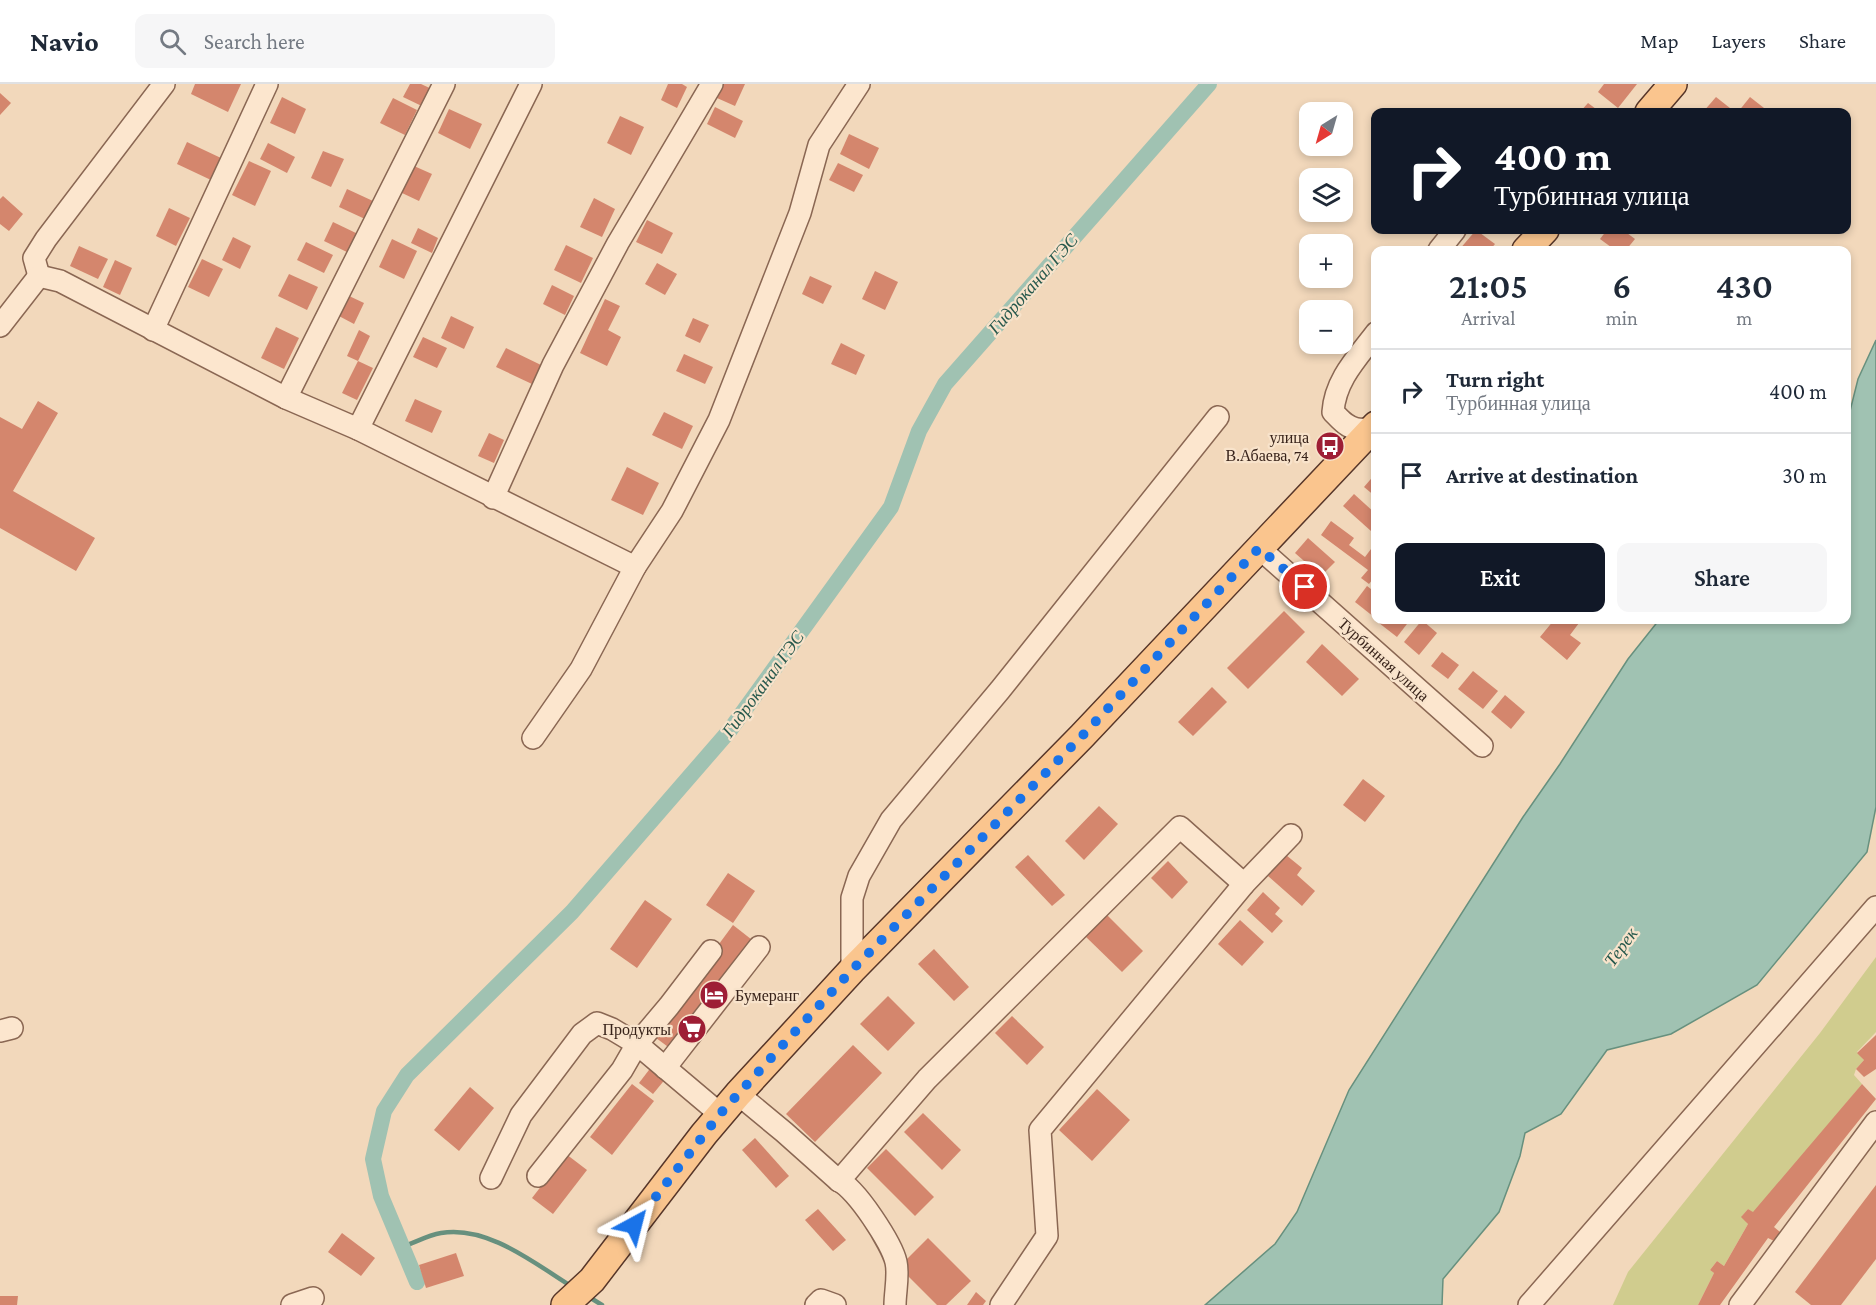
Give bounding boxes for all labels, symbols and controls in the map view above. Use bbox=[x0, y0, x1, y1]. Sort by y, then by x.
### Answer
search box bbox=[135, 14, 555, 68]
icon: search bbox=[156, 25, 189, 58]
text: Navio bbox=[30, 26, 99, 57]
text: Search here bbox=[204, 29, 305, 54]
text: Map bbox=[1640, 29, 1679, 53]
text: Layers bbox=[1712, 29, 1766, 53]
text: Share bbox=[1799, 29, 1846, 53]
north arrow bbox=[1299, 102, 1353, 156]
map controls bbox=[1299, 102, 1353, 354]
icon: right bbox=[1395, 132, 1473, 210]
text: 400 m bbox=[1494, 132, 1611, 179]
button: layers bbox=[1299, 168, 1353, 222]
text: Турбинная улица bbox=[1494, 181, 1689, 211]
water label: Гидроканал ГЭС bbox=[983, 229, 1083, 339]
button: + bbox=[1299, 234, 1353, 288]
text: 21:05 bbox=[1449, 266, 1528, 306]
text: 6 bbox=[1612, 266, 1631, 306]
text: 430 bbox=[1716, 266, 1773, 306]
button: − bbox=[1299, 300, 1353, 354]
text: Arrival bbox=[1461, 307, 1516, 329]
text: min bbox=[1606, 307, 1638, 329]
text: m bbox=[1736, 307, 1752, 329]
text: Turn right bbox=[1446, 367, 1544, 392]
icon: right bbox=[1395, 375, 1428, 408]
text: 400 m bbox=[1769, 379, 1827, 404]
text: Турбинная улица bbox=[1446, 392, 1591, 414]
place label: улица В.Абаева, 74 bbox=[1225, 429, 1309, 464]
bus stop icon: улица В.Абаева, 74 bbox=[1314, 430, 1346, 462]
icon: arrive bbox=[1395, 459, 1428, 492]
text: Arrive at destination bbox=[1446, 463, 1638, 488]
text: 30 m bbox=[1782, 463, 1827, 488]
button: Exit bbox=[1395, 543, 1605, 612]
button: Share bbox=[1617, 543, 1827, 612]
pin bbox=[1279, 561, 1330, 612]
icon: arrive bbox=[1288, 570, 1321, 603]
street label: Турбинная улица bbox=[1334, 614, 1432, 705]
water label: Гидроканал ГЭС bbox=[717, 626, 809, 742]
water label: Терек bbox=[1600, 923, 1642, 970]
hotel icon: Бумеранг bbox=[698, 979, 730, 1011]
place label: Бумеранг bbox=[735, 987, 799, 1005]
supermarket icon: Продукты bbox=[676, 1013, 708, 1045]
place label: Продукты bbox=[602, 1021, 671, 1039]
position arrow bbox=[602, 1193, 666, 1257]

